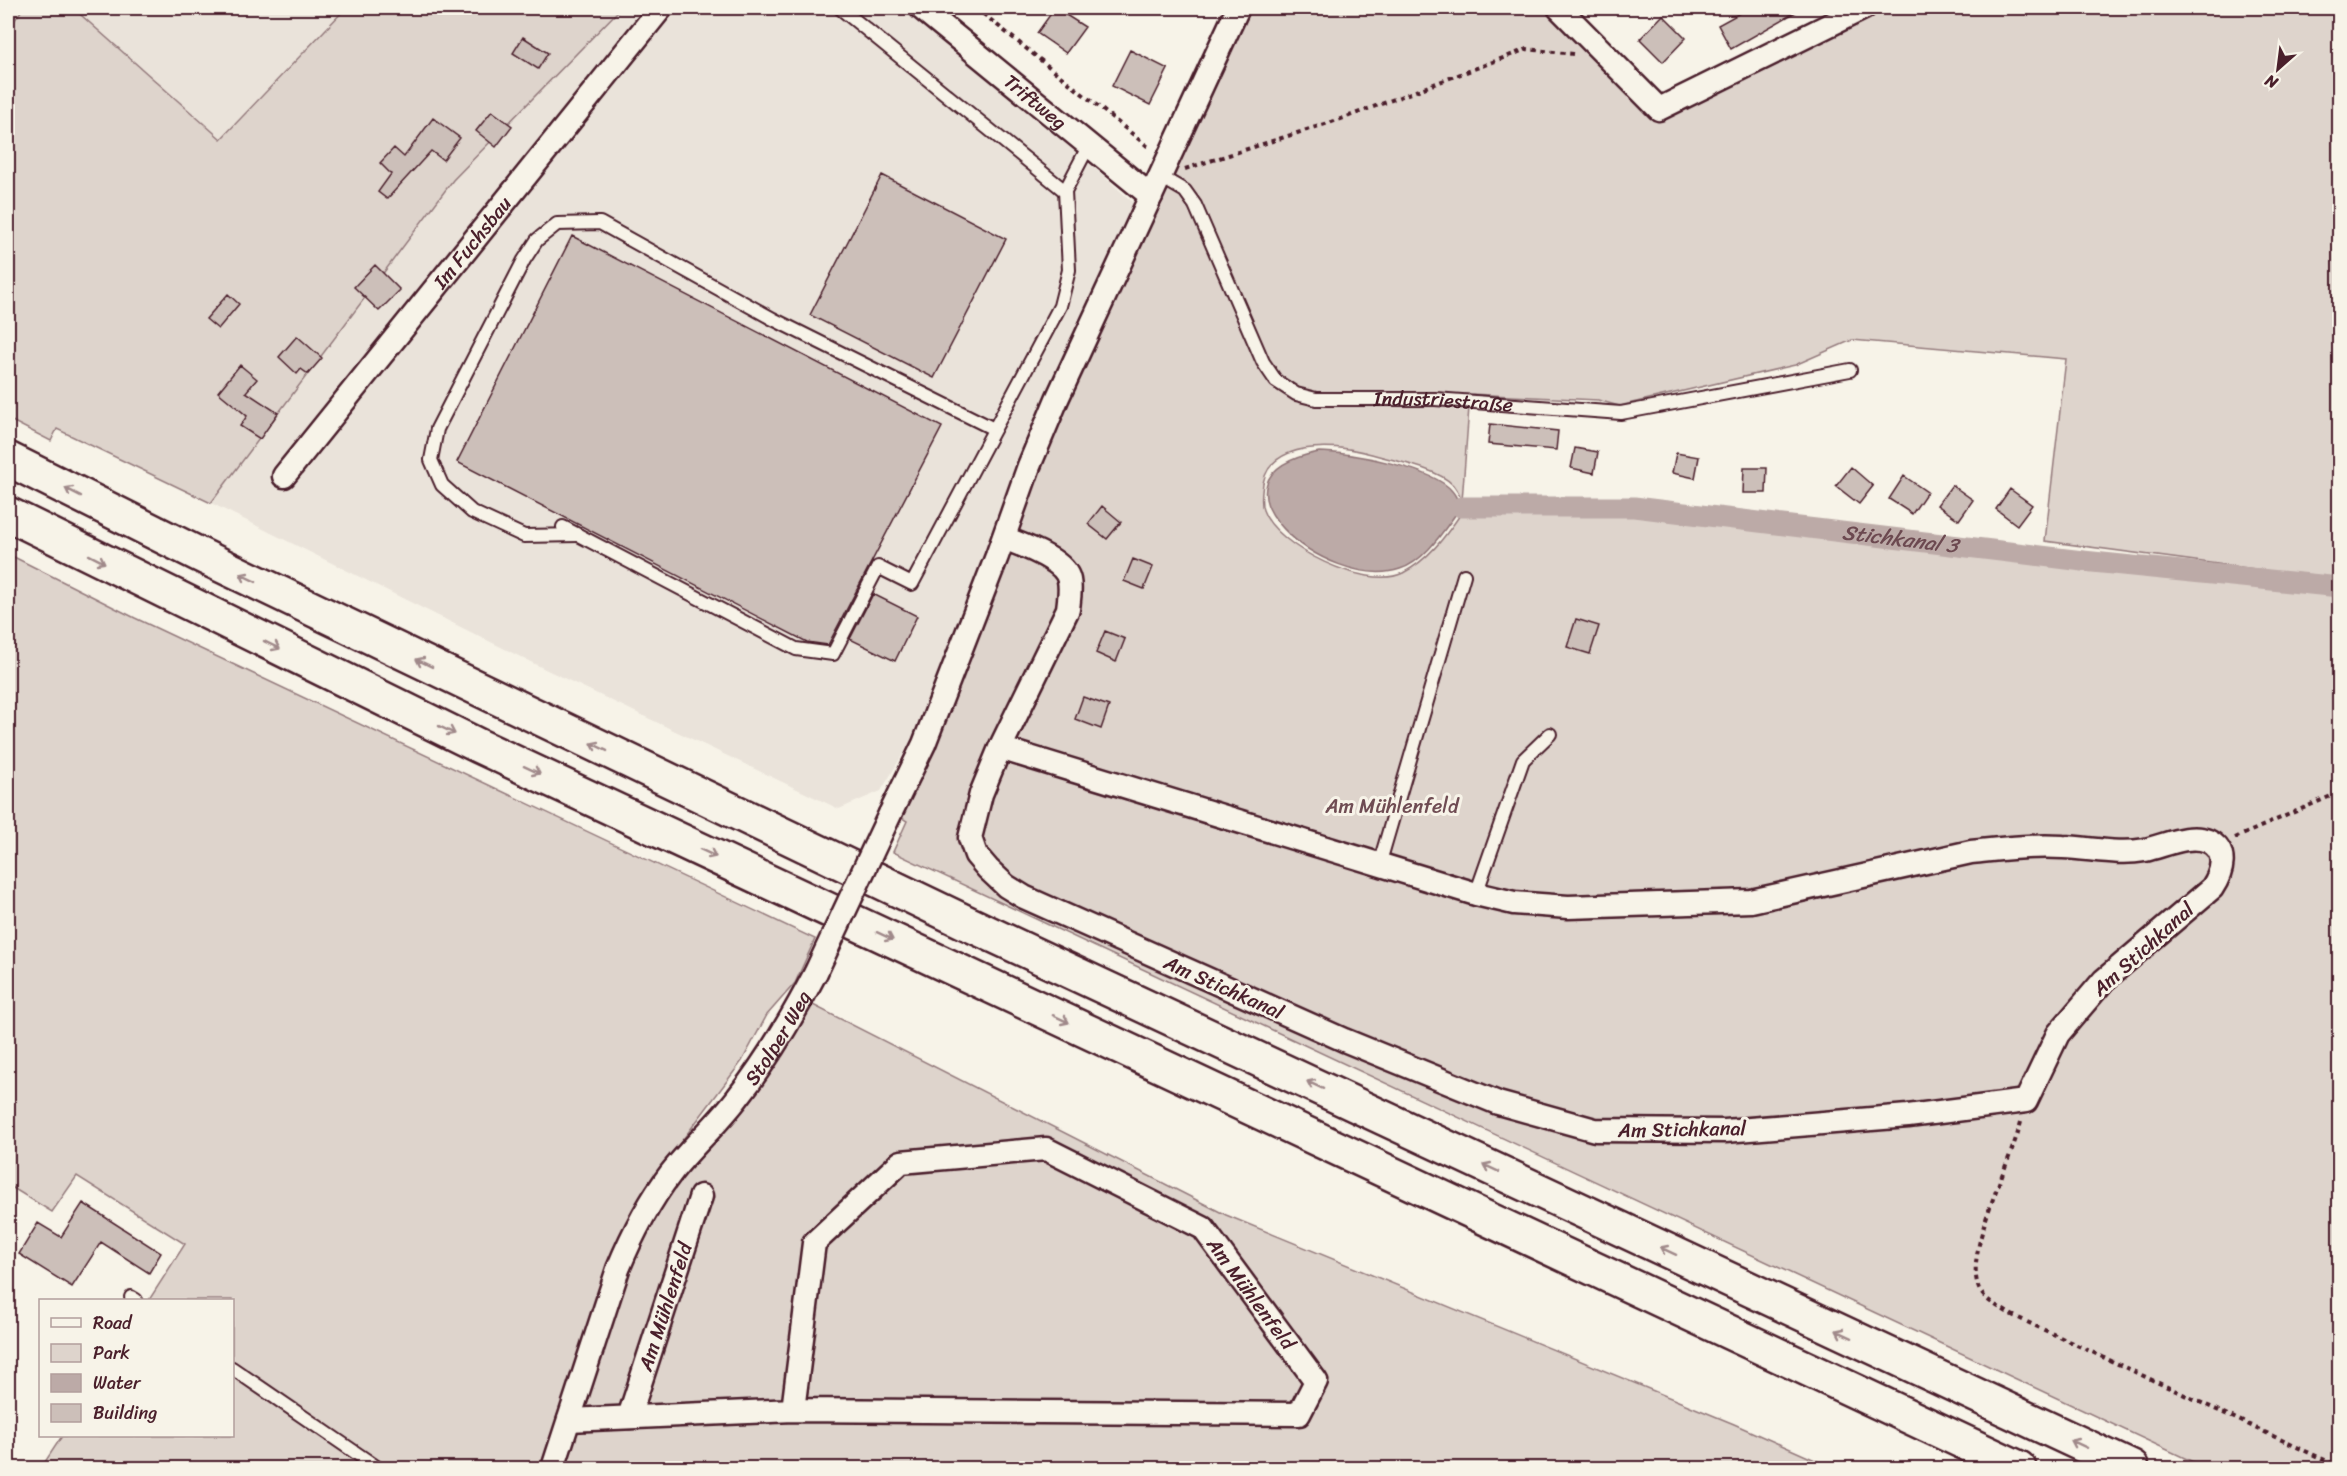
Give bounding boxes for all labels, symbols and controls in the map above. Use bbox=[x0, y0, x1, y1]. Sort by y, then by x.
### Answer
north arrow bbox=[2248, 39, 2308, 99]
street label: Triftweg bbox=[995, 65, 1075, 139]
text: N bbox=[2259, 66, 2284, 98]
street label: Im Fuchsbau bbox=[423, 188, 521, 298]
street label: Industriestraße bbox=[1373, 382, 1514, 423]
one-way arrow bbox=[65, 486, 82, 498]
water label: Stichkanal 3 bbox=[1840, 513, 1964, 565]
one-way arrow bbox=[88, 554, 106, 565]
one-way arrow bbox=[239, 572, 257, 584]
one-way arrow bbox=[263, 640, 281, 651]
one-way arrow bbox=[415, 656, 433, 668]
one-way arrow bbox=[438, 725, 456, 737]
one-way arrow bbox=[591, 741, 609, 753]
one-way arrow bbox=[522, 765, 540, 777]
park label: Am Mühlenfeld bbox=[1324, 789, 1460, 824]
one-way arrow bbox=[699, 848, 717, 860]
street label: Am Stichkanal bbox=[2083, 893, 2204, 1006]
one-way arrow bbox=[875, 931, 893, 943]
street label: Am Stichkanal bbox=[1157, 945, 1291, 1030]
street label: Stolper Weg bbox=[735, 984, 821, 1093]
one-way arrow bbox=[1052, 1014, 1070, 1026]
one-way arrow bbox=[1306, 1079, 1324, 1091]
street label: Am Stichkanal bbox=[1617, 1111, 1748, 1148]
one-way arrow bbox=[1483, 1162, 1501, 1174]
street label: Am Mühlenfeld bbox=[1197, 1229, 1305, 1359]
street label: Am Mühlenfeld bbox=[628, 1237, 703, 1377]
one-way arrow bbox=[1659, 1245, 1677, 1257]
legend bbox=[39, 1299, 234, 1437]
text: Road bbox=[93, 1307, 133, 1339]
one-way arrow bbox=[1836, 1327, 1854, 1339]
text: Park bbox=[93, 1337, 130, 1369]
text: Water bbox=[93, 1367, 142, 1399]
text: Building bbox=[93, 1397, 157, 1429]
one-way arrow bbox=[2070, 1437, 2088, 1449]

